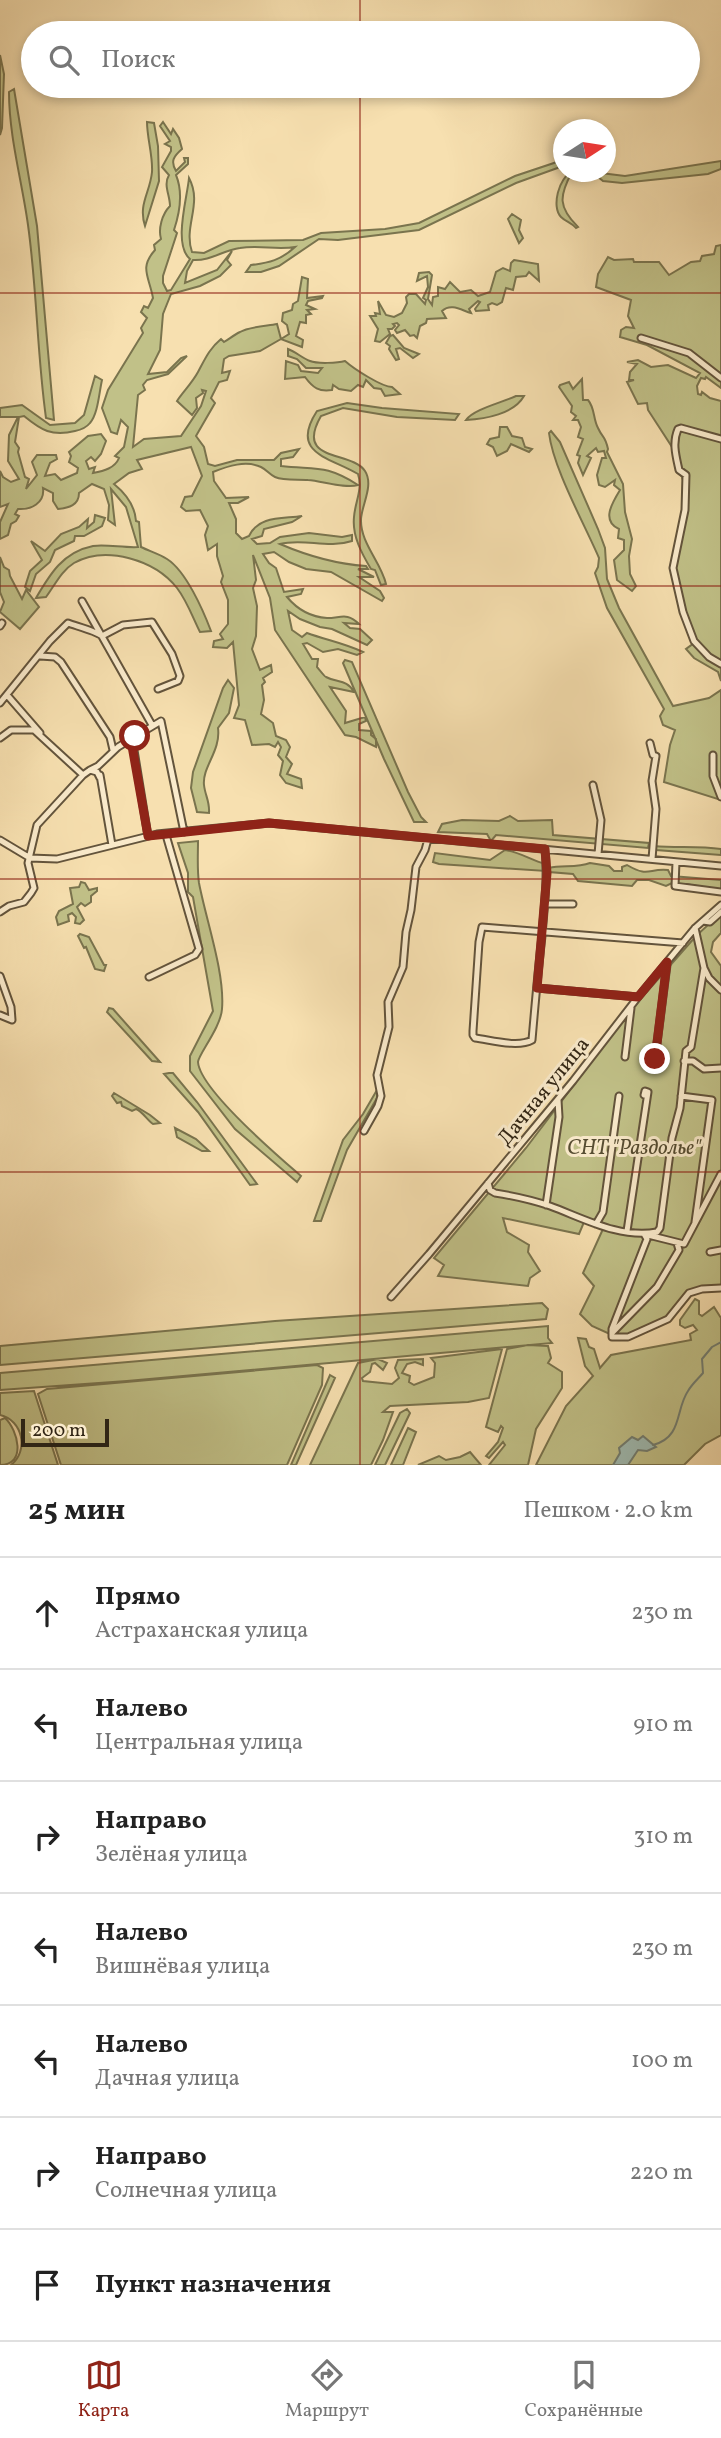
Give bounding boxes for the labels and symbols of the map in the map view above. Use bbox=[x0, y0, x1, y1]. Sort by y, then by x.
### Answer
north arrow bbox=[553, 119, 616, 182]
route start bbox=[119, 720, 150, 751]
street label: Дачная улица bbox=[491, 1031, 597, 1152]
route end bbox=[639, 1043, 670, 1074]
park label: СНТ "Раздолье" bbox=[567, 1134, 702, 1163]
scale bar bbox=[21, 1416, 108, 1448]

